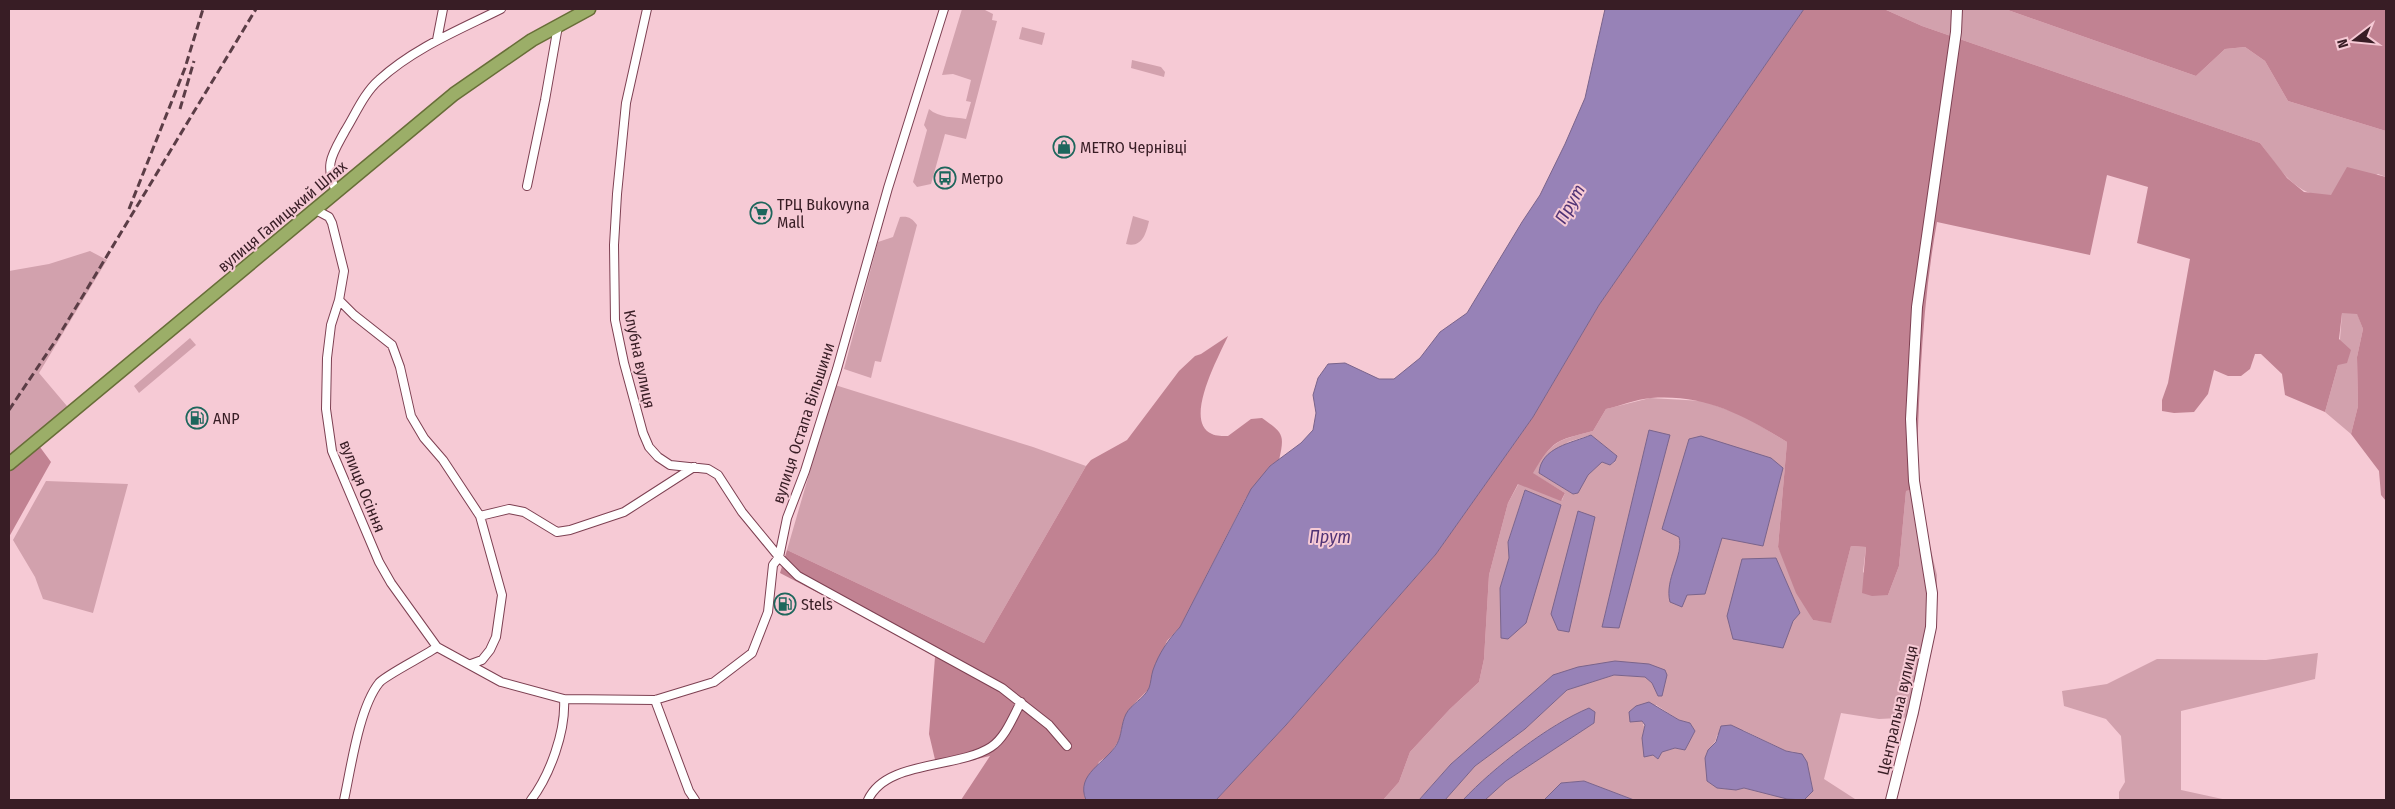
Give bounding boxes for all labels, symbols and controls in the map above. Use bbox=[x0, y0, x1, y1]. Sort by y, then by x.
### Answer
north arrow bbox=[2330, 15, 2380, 65]
text: N bbox=[2334, 37, 2352, 50]
shop icon: METRO Чернівці bbox=[1052, 135, 1076, 159]
place label: METRO Чернівці bbox=[1080, 138, 1187, 157]
street label: вулиця Галицький Шлях bbox=[214, 157, 351, 276]
bus stop icon: Метро bbox=[933, 166, 957, 190]
place label: Метро bbox=[961, 169, 1003, 188]
water label: Прут bbox=[1550, 180, 1590, 228]
place label: ТРЦ Bukovyna Mall bbox=[777, 195, 870, 232]
supermarket icon: ТРЦ Bukovyna Mall bbox=[749, 201, 773, 225]
street label: Клубна вулиця bbox=[620, 308, 659, 410]
street label: вулиця Остапа Вільшини bbox=[768, 340, 838, 506]
fuel station icon: ANP bbox=[185, 406, 209, 430]
place label: ANP bbox=[213, 409, 240, 428]
street label: вулиця Осіння bbox=[335, 437, 390, 535]
water label: Прут bbox=[1309, 526, 1351, 548]
fuel station icon: Stels bbox=[773, 592, 797, 616]
place label: Stels bbox=[801, 595, 833, 614]
street label: Центральна вулиця bbox=[1873, 643, 1922, 777]

